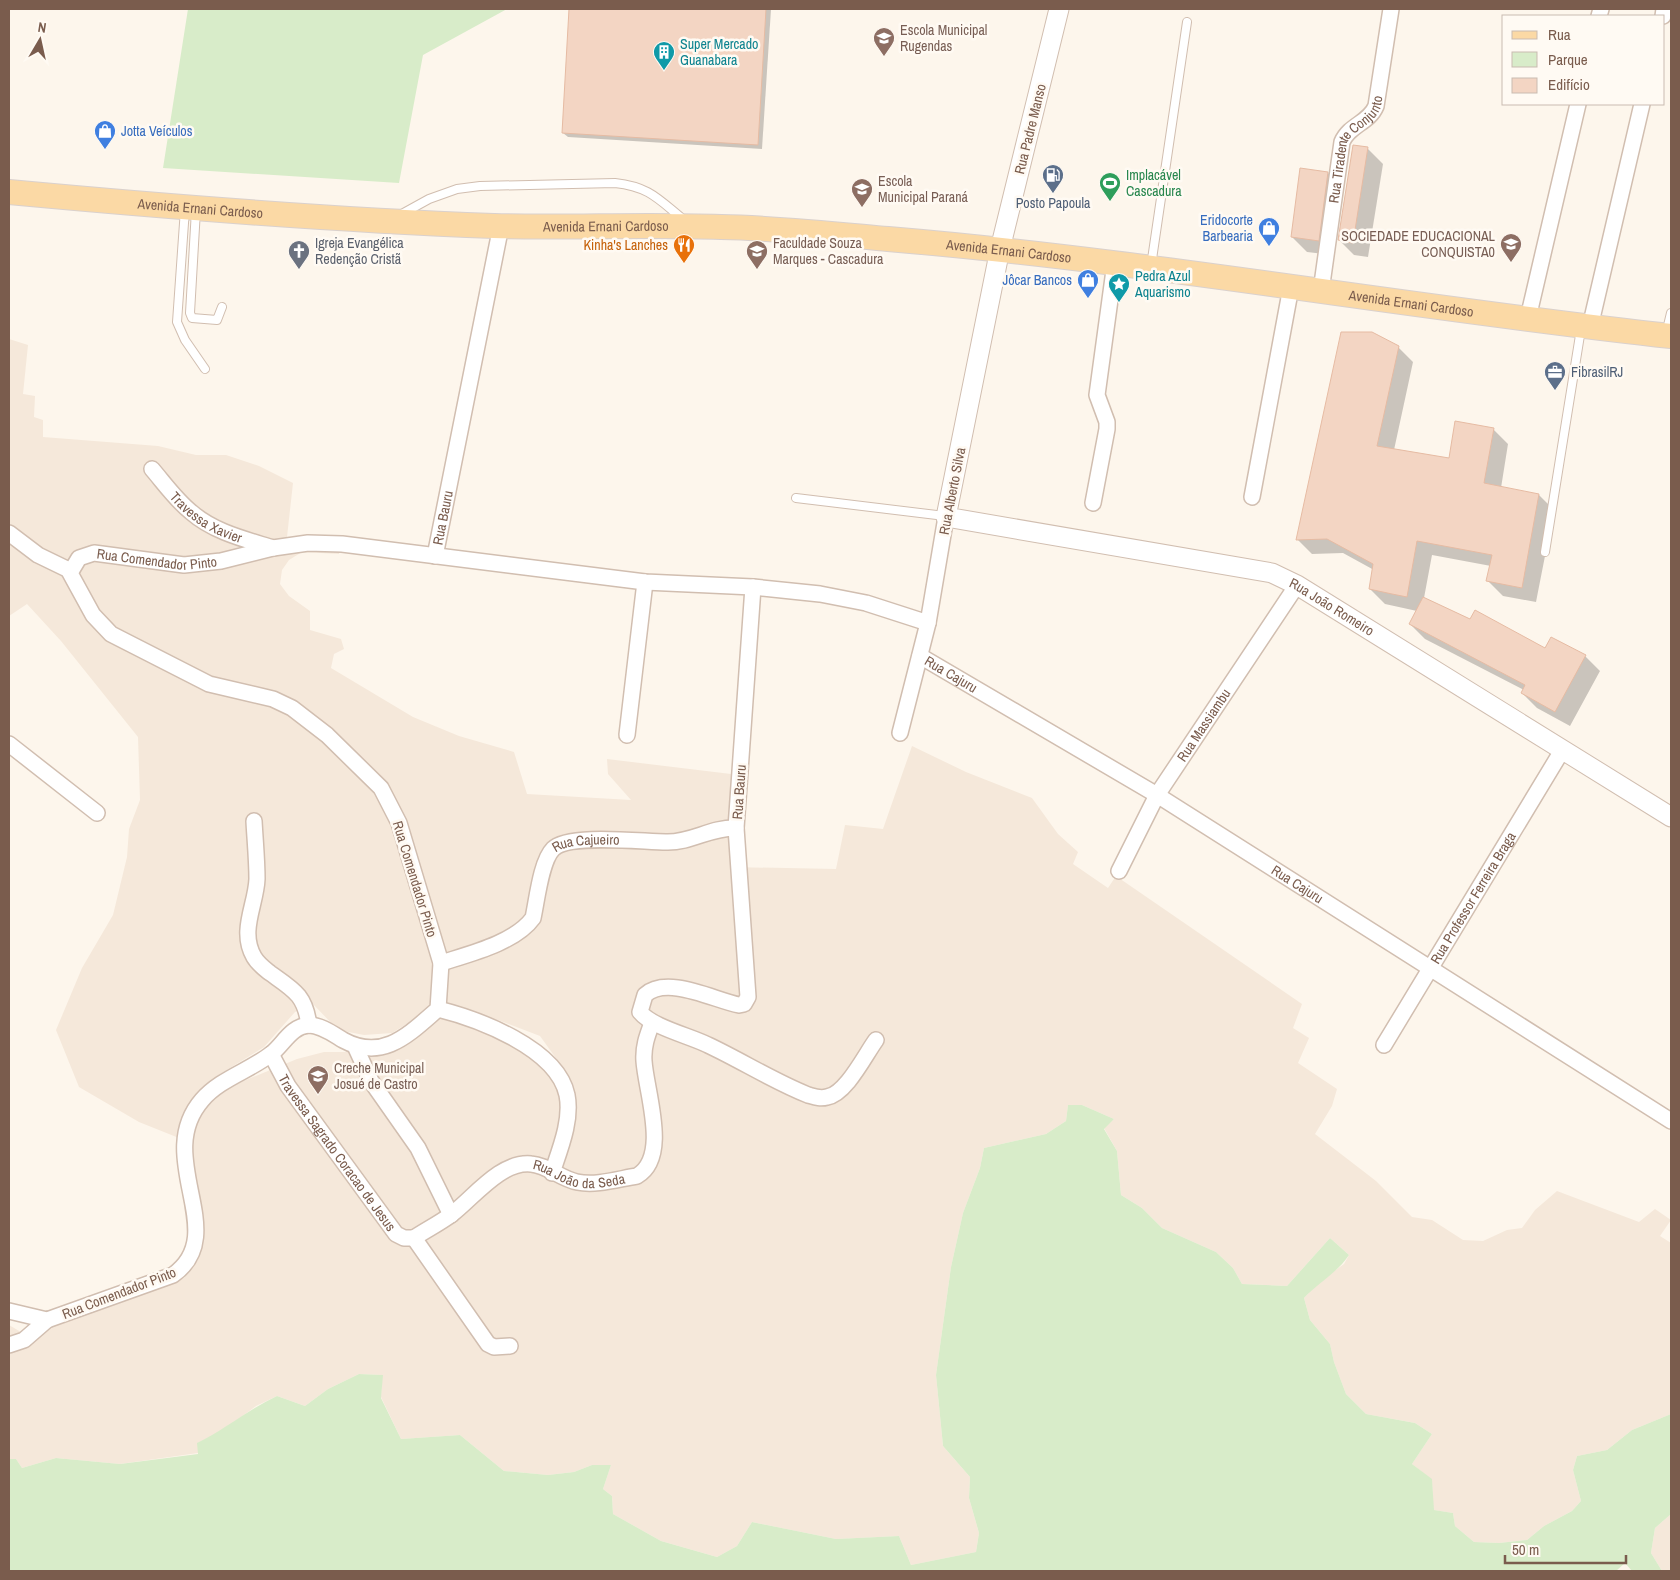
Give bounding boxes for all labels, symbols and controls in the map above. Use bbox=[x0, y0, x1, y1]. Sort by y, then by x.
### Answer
north arrow bbox=[15, 15, 65, 65]
legend bbox=[1502, 15, 1665, 105]
text: N bbox=[37, 18, 48, 37]
place label: Escola Municipal Rugendas bbox=[900, 21, 987, 55]
text: Rua bbox=[1548, 24, 1571, 45]
school or university icon: Escola Municipal Rugendas bbox=[872, 26, 896, 57]
place label: Super Mercado Guanabara bbox=[680, 35, 758, 69]
building icon: Super Mercado Guanabara bbox=[652, 40, 676, 71]
text: Parque bbox=[1548, 49, 1588, 70]
text: Edifício bbox=[1548, 74, 1590, 95]
street label: Rua Padre Manso bbox=[1010, 82, 1050, 176]
street label: Rua Tiradente Conjunto bbox=[1324, 94, 1386, 204]
shop icon: Jotta Veículos bbox=[93, 119, 117, 150]
place label: Jotta Veículos bbox=[121, 122, 193, 140]
fuel station icon: Posto Papoula bbox=[1041, 163, 1065, 194]
place label: Implacável Cascadura bbox=[1126, 166, 1182, 200]
sports icon: Implacável Cascadura bbox=[1098, 171, 1122, 202]
place label: Escola Municipal Paraná bbox=[878, 172, 969, 206]
school or university icon: Escola Municipal Paraná bbox=[850, 177, 874, 208]
street label: Avenida Ernani Cardoso bbox=[136, 194, 264, 222]
place label: Posto Papoula bbox=[1016, 194, 1091, 212]
place label: Eridocorte Barbearia bbox=[1200, 211, 1254, 245]
shop icon: Eridocorte Barbearia bbox=[1257, 216, 1281, 247]
street label: Avenida Ernani Cardoso bbox=[542, 217, 669, 236]
place label: SOCIEDADE EDUCACIONAL CONQUISTA0 bbox=[1341, 227, 1496, 261]
school or university icon: SOCIEDADE EDUCACIONAL CONQUISTA0 bbox=[1499, 232, 1523, 263]
restaurant icon: Kinha's Lanches bbox=[672, 233, 696, 264]
place label: Igreja Evangélica Redenção Cristã bbox=[315, 234, 404, 268]
place label: Faculdade Souza Marques - Cascadura bbox=[773, 234, 884, 268]
street label: Avenida Ernani Cardoso bbox=[944, 235, 1072, 267]
place label: Kinha's Lanches bbox=[583, 236, 668, 254]
church icon: Igreja Evangélica Redenção Cristã bbox=[287, 239, 311, 270]
school or university icon: Faculdade Souza Marques - Cascadura bbox=[745, 239, 769, 270]
place label: Pedra Azul Aquarismo bbox=[1134, 267, 1191, 301]
shop icon: Jôcar Bancos bbox=[1076, 268, 1100, 299]
place label: Jôcar Bancos bbox=[1002, 271, 1072, 289]
place icon: Pedra Azul Aquarismo bbox=[1107, 272, 1131, 303]
street label: Avenida Ernani Cardoso bbox=[1347, 286, 1475, 321]
office icon: FibrasilRJ bbox=[1543, 360, 1567, 391]
place label: FibrasilRJ bbox=[1571, 363, 1623, 381]
street label: Rua Alberto Silva bbox=[935, 445, 969, 536]
street label: Travessa Xavier bbox=[166, 488, 245, 547]
street label: Rua Bauru bbox=[428, 489, 457, 546]
street label: Rua Comendador Pinto bbox=[96, 544, 218, 574]
street label: Rua João Romeiro bbox=[1287, 574, 1378, 640]
street label: Rua Cajuru bbox=[921, 652, 981, 697]
street label: Rua Massiambu bbox=[1173, 685, 1234, 765]
street label: Rua Bauru bbox=[728, 764, 750, 820]
street label: Rua Comendador Pinto bbox=[389, 819, 441, 939]
street label: Rua Professor Ferreira Braga bbox=[1426, 828, 1520, 967]
street label: Rua Cajueiro bbox=[549, 830, 620, 856]
street label: Rua Cajuru bbox=[1268, 861, 1327, 907]
place label: Creche Municipal Josué de Castro bbox=[334, 1059, 424, 1093]
school or university icon: Creche Municipal Josué de Castro bbox=[306, 1064, 330, 1095]
street label: Travessa Sagrado Coracao de Jesus bbox=[274, 1071, 400, 1235]
street label: Rua Joāo da Seda bbox=[531, 1155, 627, 1192]
street label: Rua Comendador Pinto bbox=[59, 1263, 179, 1323]
scale bar bbox=[1505, 1532, 1626, 1564]
text: 50 m bbox=[1512, 1539, 1539, 1560]

